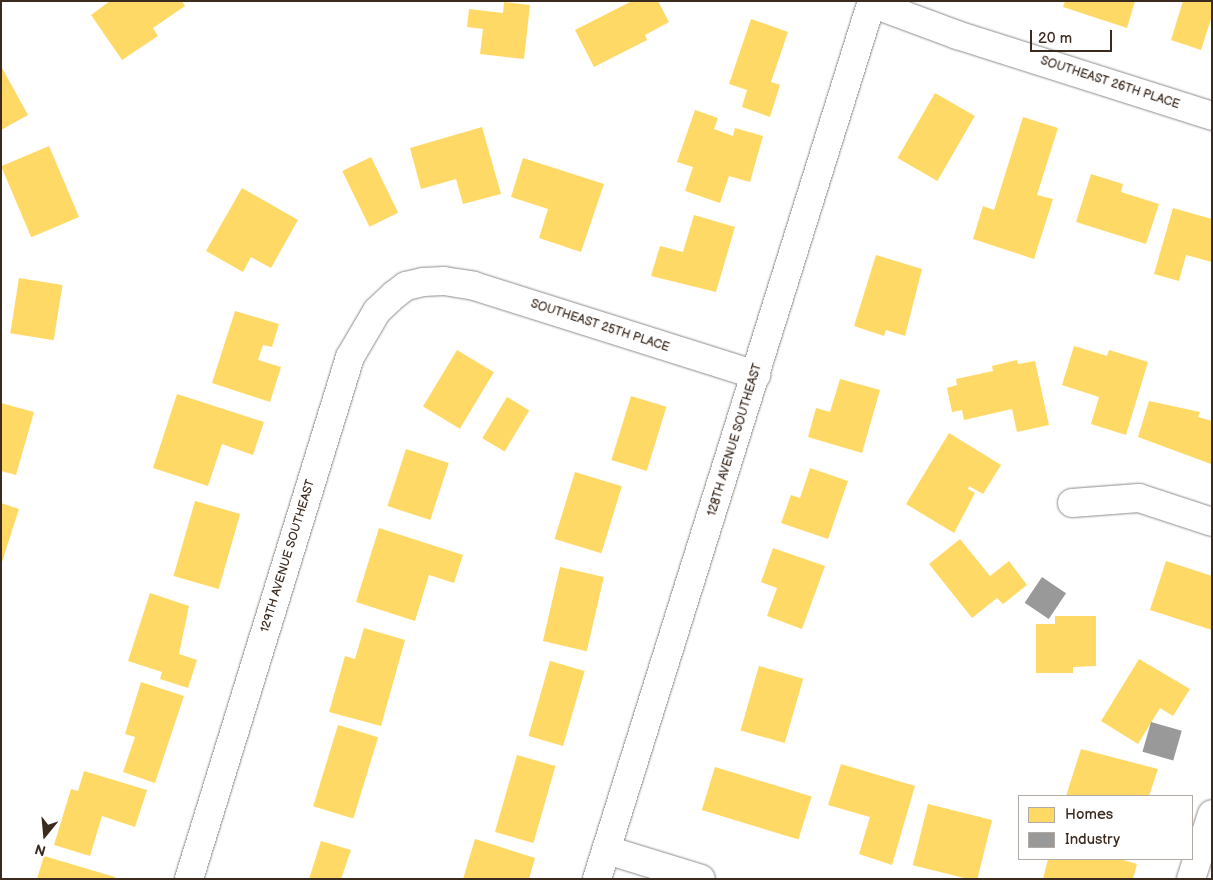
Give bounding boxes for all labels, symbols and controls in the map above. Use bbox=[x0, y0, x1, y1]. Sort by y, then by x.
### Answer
scale bar bbox=[1033, 20, 1116, 52]
text: 20 m bbox=[1038, 29, 1072, 48]
street label: SOUTHEAST 26TH PLACE bbox=[1039, 54, 1181, 112]
street label: SOUTHEAST 25TH PLACE bbox=[529, 297, 671, 355]
street label: 128TH AVENUE SOUTHEAST bbox=[705, 362, 765, 518]
street label: 129TH AVENUE SOUTHEAST bbox=[258, 478, 318, 634]
legend bbox=[1018, 795, 1193, 860]
text: Homes bbox=[1065, 805, 1113, 824]
north arrow bbox=[20, 810, 70, 860]
text: Industry bbox=[1065, 830, 1120, 849]
text: N bbox=[33, 840, 48, 859]

